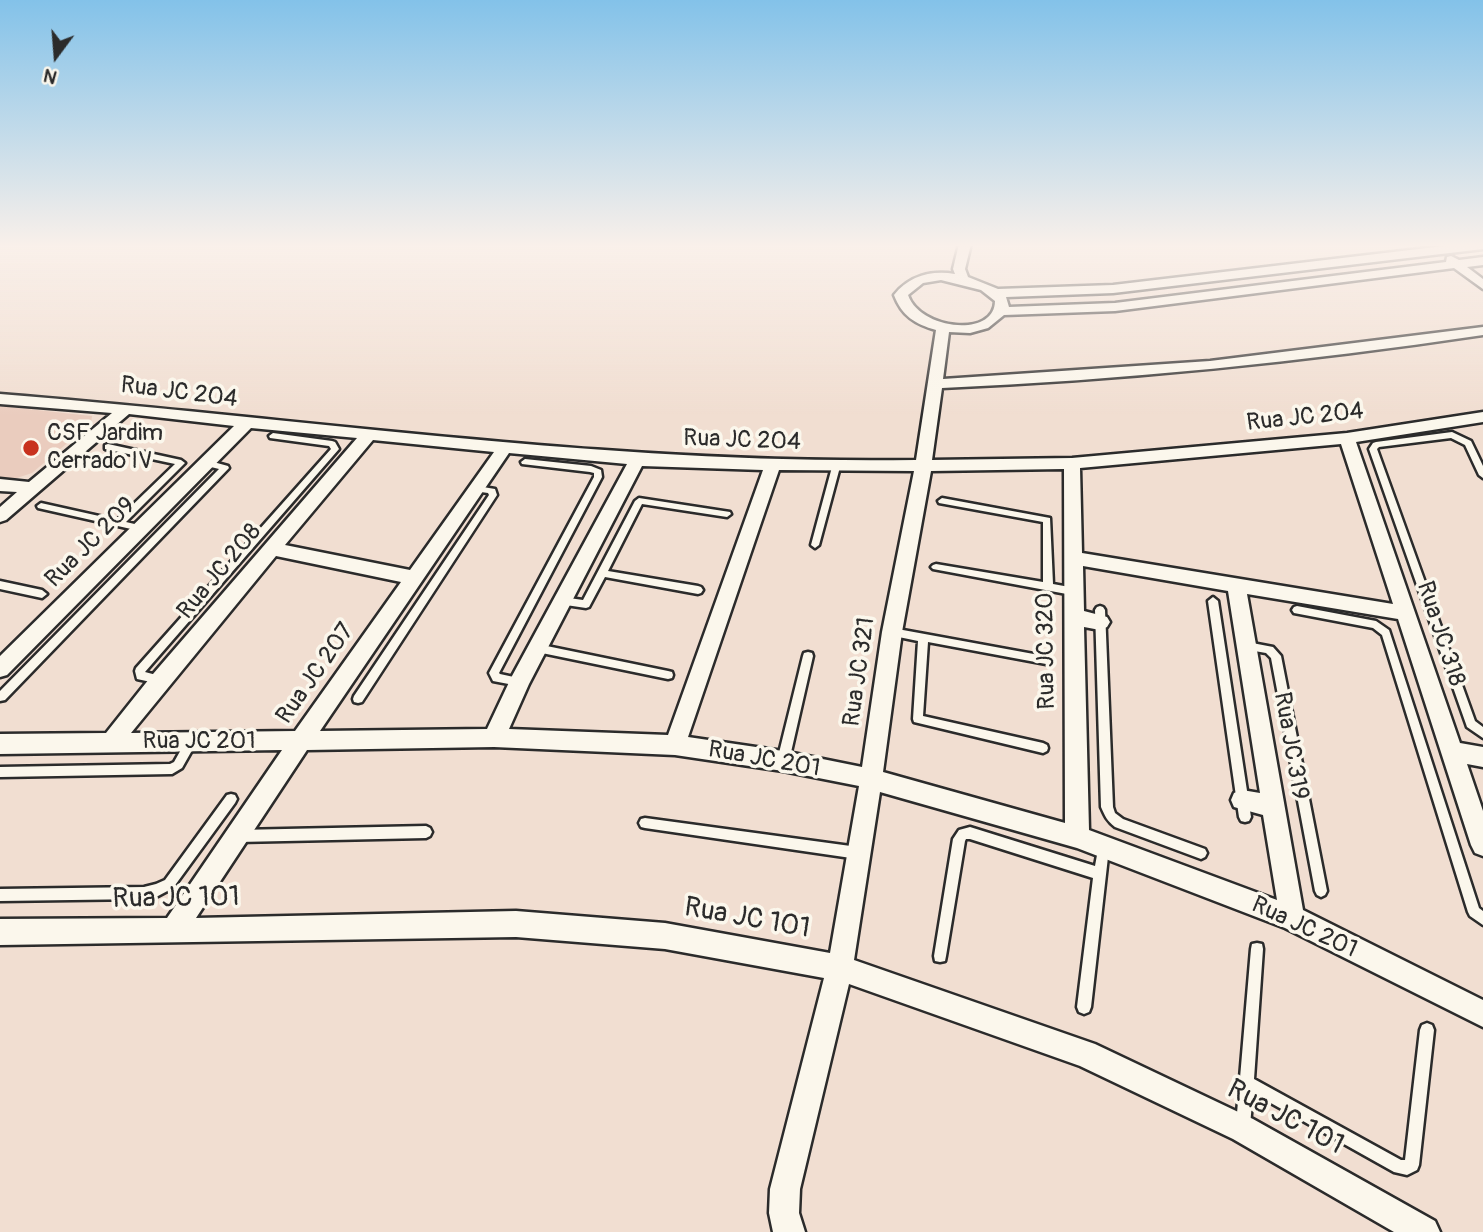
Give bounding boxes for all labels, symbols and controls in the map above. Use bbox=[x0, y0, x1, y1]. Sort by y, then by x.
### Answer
north arrow bbox=[21, 21, 91, 91]
text: N bbox=[41, 63, 60, 89]
street label: Rua JC 204 bbox=[119, 372, 239, 414]
street label: Rua JC 204 bbox=[1245, 398, 1365, 438]
place label: CSF Jardim Cerrado IV bbox=[47, 420, 163, 476]
street label: Rua JC 204 bbox=[683, 425, 801, 457]
marker: CSF Jardim Cerrado IV bbox=[21, 438, 41, 458]
street label: Rua JC 209 bbox=[40, 492, 142, 594]
street label: Rua JC 208 bbox=[172, 518, 268, 626]
street label: Rua JC 318 bbox=[1410, 578, 1470, 690]
street label: Rua JC 320 bbox=[1032, 592, 1062, 710]
street label: Rua JC 321 bbox=[838, 616, 882, 728]
street label: Rua JC 207 bbox=[271, 618, 361, 730]
street label: Rua JC 319 bbox=[1266, 690, 1314, 802]
street label: Rua JC 201 bbox=[142, 728, 256, 756]
street label: Rua JC 201 bbox=[706, 736, 822, 784]
street label: Rua JC 101 bbox=[112, 881, 240, 917]
street label: Rua JC 101 bbox=[681, 891, 813, 947]
street label: Rua JC 201 bbox=[1247, 891, 1361, 965]
street label: Rua JC 101 bbox=[1221, 1073, 1349, 1163]

